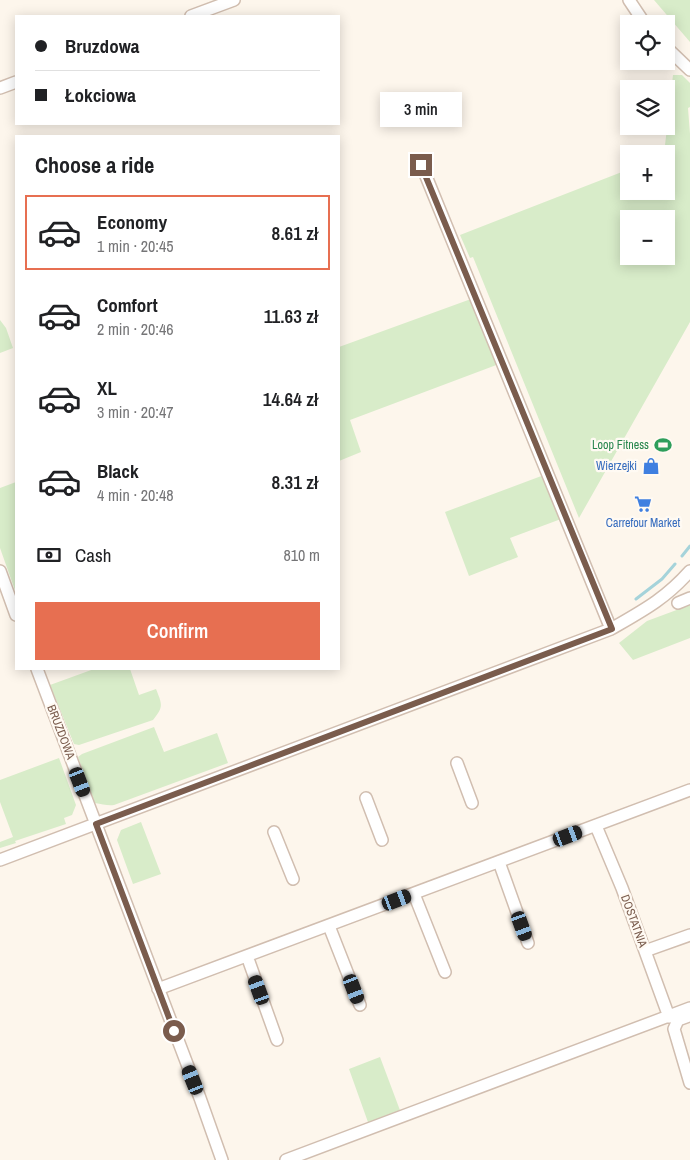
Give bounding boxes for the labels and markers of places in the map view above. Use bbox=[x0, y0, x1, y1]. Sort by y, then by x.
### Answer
sports icon: Loop Fitness bbox=[653, 435, 673, 455]
place label: Loop Fitness bbox=[592, 437, 649, 453]
shop icon: Wierzejki bbox=[641, 456, 661, 476]
place label: Wierzejki bbox=[596, 458, 637, 474]
supermarket icon: Carrefour Market bbox=[633, 494, 653, 514]
place label: Carrefour Market bbox=[606, 515, 680, 531]

